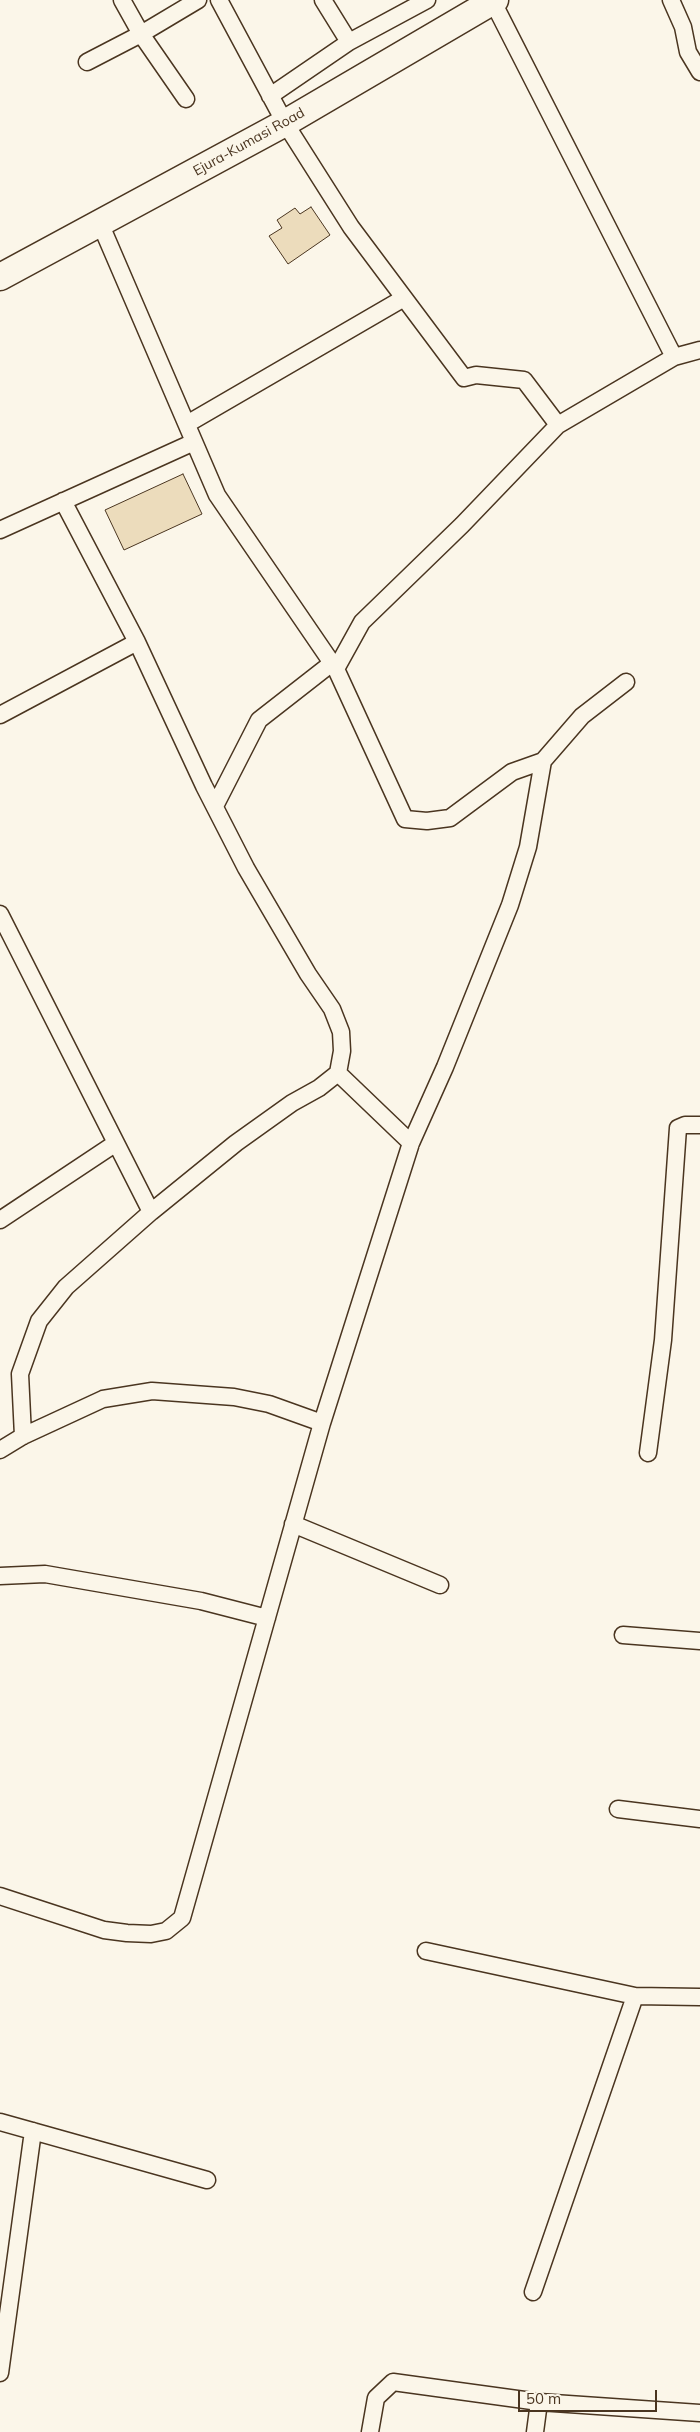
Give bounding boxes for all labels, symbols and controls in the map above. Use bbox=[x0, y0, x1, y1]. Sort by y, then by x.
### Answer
street label: Ejura-Kumasi Road bbox=[190, 104, 308, 180]
scale bar bbox=[520, 2380, 659, 2412]
text: 50 m bbox=[526, 2389, 561, 2408]

